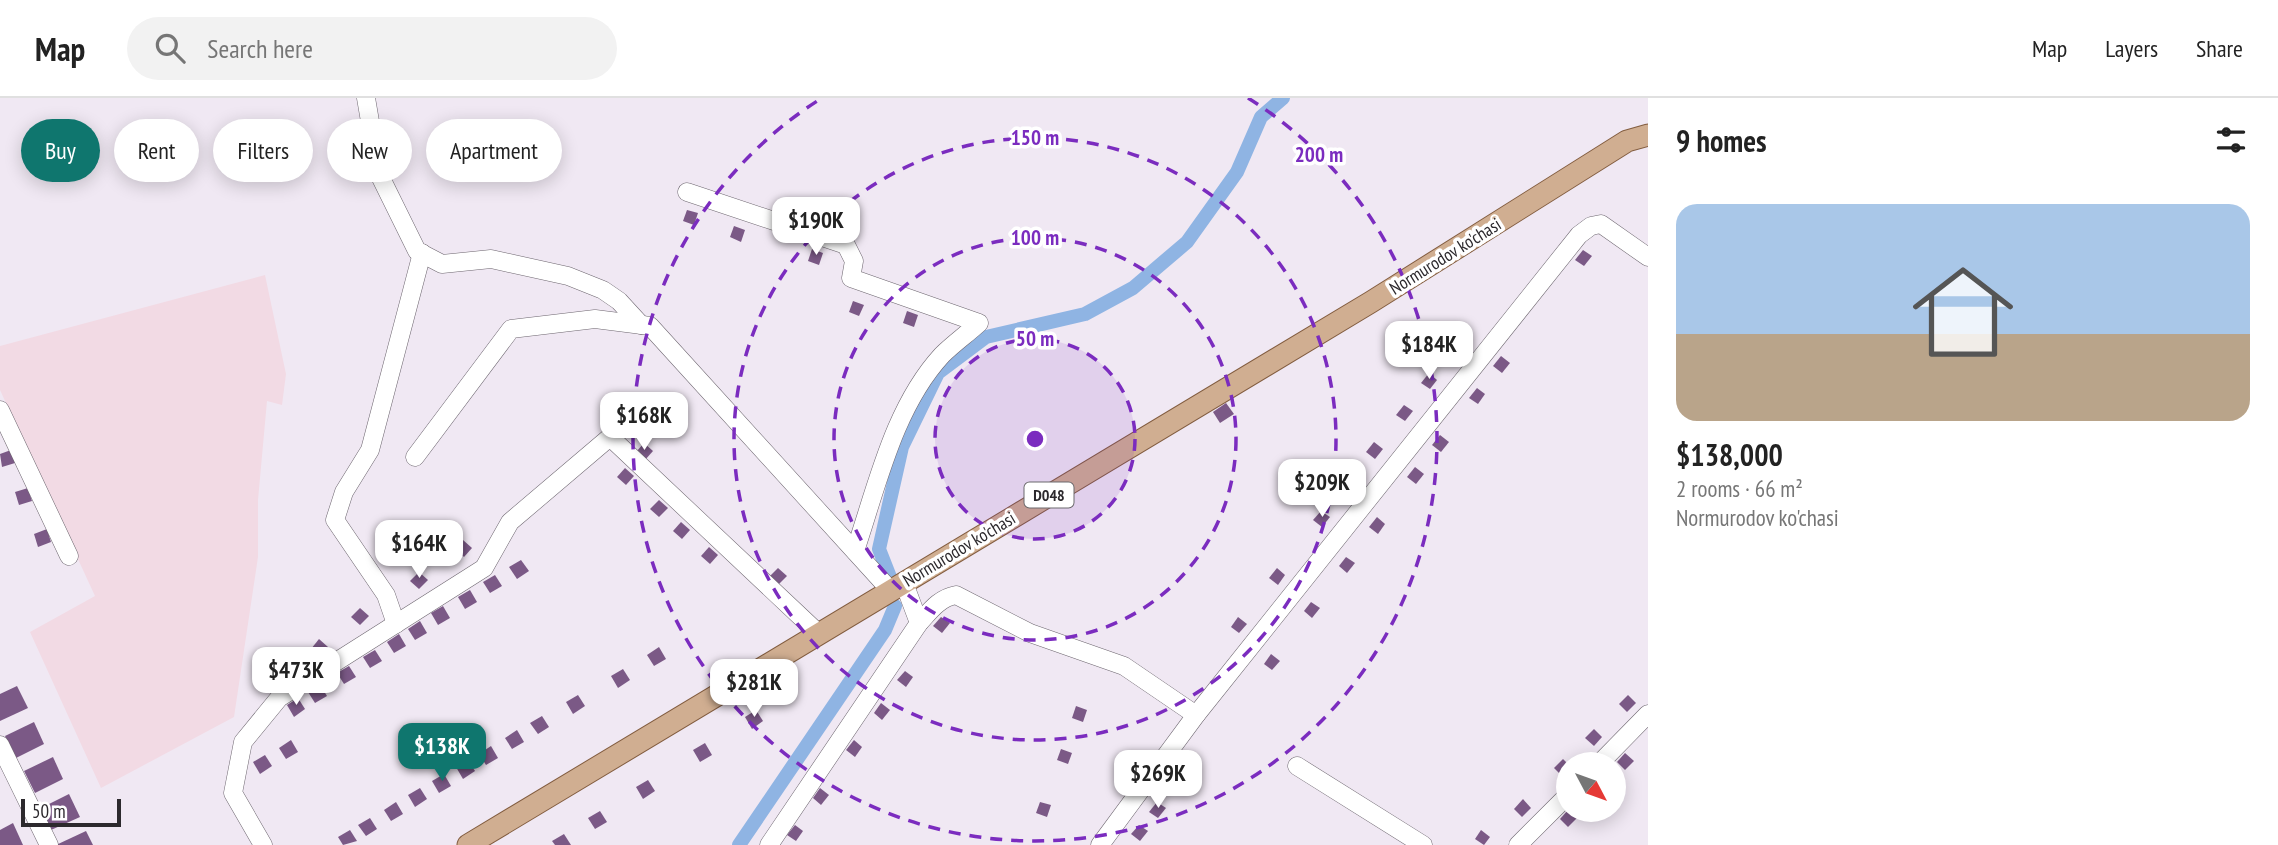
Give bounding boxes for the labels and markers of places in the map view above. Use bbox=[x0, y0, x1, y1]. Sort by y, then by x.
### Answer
pin: $190K bbox=[767, 198, 865, 257]
pin: $184K bbox=[1380, 322, 1478, 381]
pin: $168K bbox=[595, 392, 693, 452]
centre of rings bbox=[1023, 427, 1047, 451]
pin: $209K bbox=[1273, 460, 1371, 519]
pin: $164K bbox=[370, 520, 468, 580]
pin: $473K bbox=[247, 648, 345, 707]
pin: $281K bbox=[705, 660, 803, 719]
pin: $138K bbox=[393, 724, 491, 783]
pin: $269K bbox=[1109, 750, 1207, 810]

